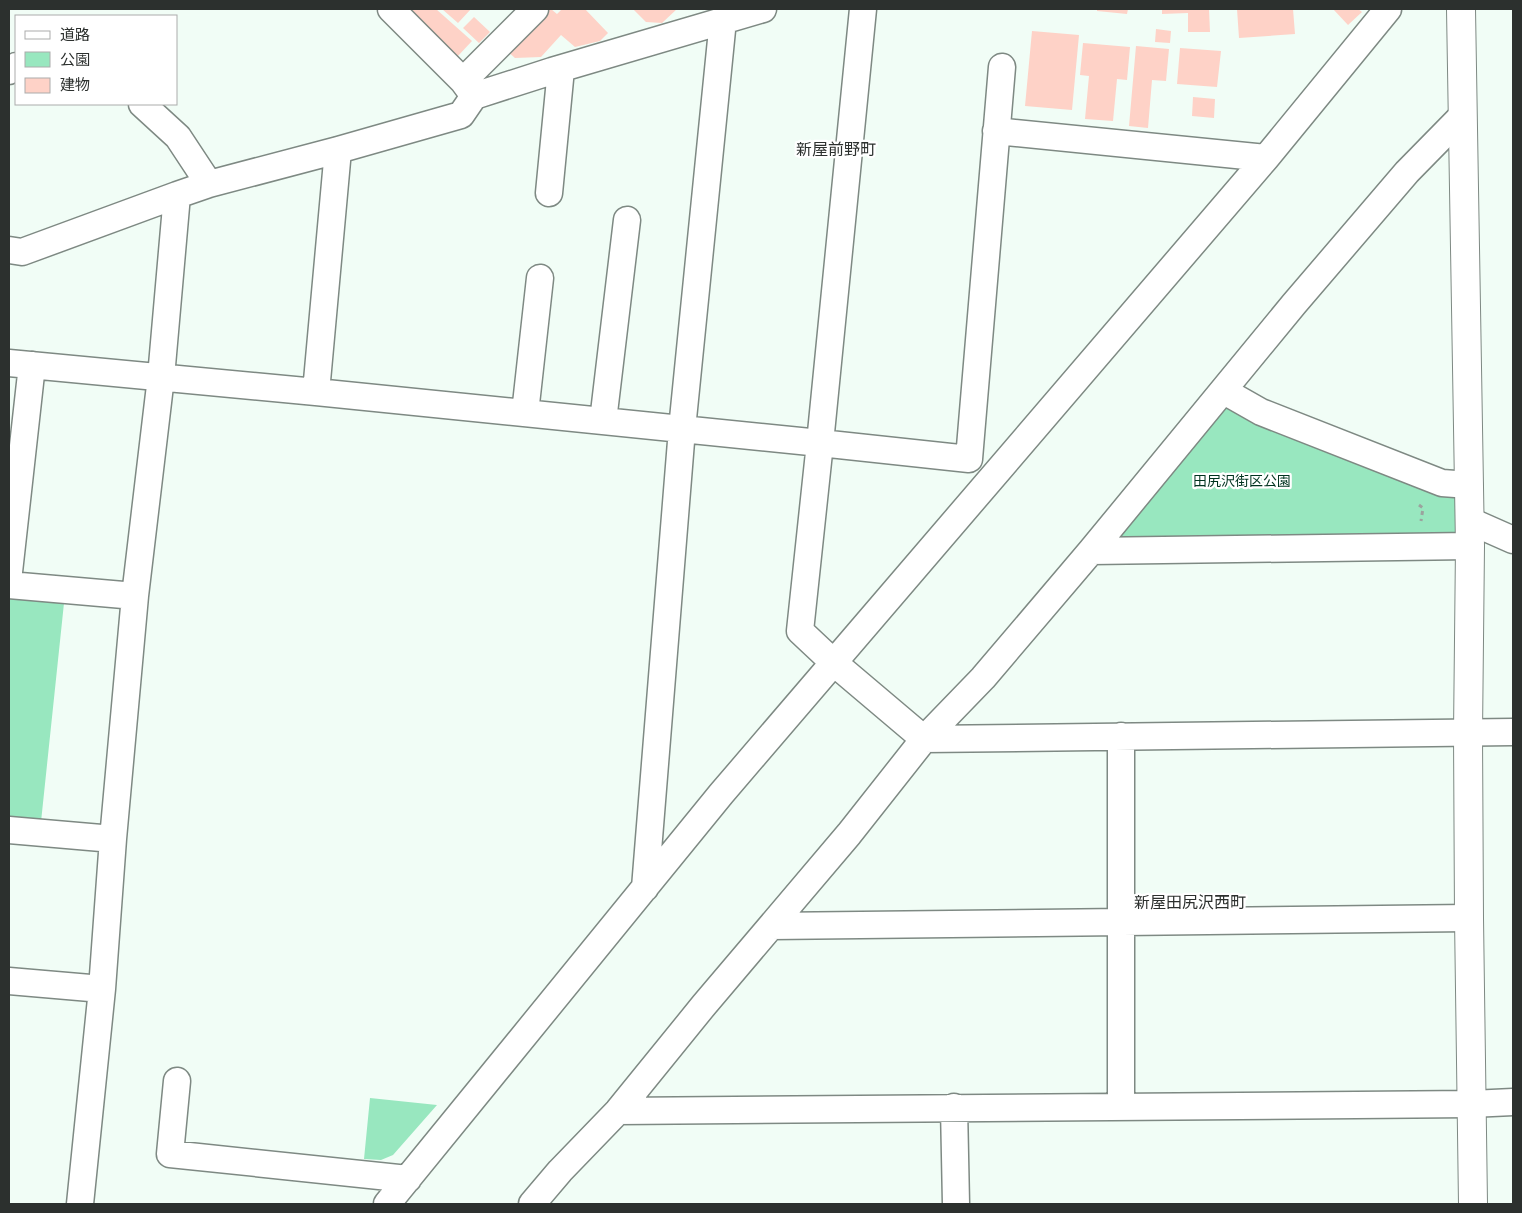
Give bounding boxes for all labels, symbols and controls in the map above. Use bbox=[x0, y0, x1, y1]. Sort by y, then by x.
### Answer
legend bbox=[15, 15, 178, 105]
text: 道路 bbox=[60, 24, 90, 45]
text: 公園 bbox=[60, 49, 90, 70]
text: 建物 bbox=[60, 74, 90, 95]
district label: 新屋前野町 bbox=[796, 138, 876, 160]
park label: 田尻沢街区公園 bbox=[1193, 471, 1291, 490]
district label: 新屋田尻沢西町 bbox=[1134, 891, 1246, 913]

